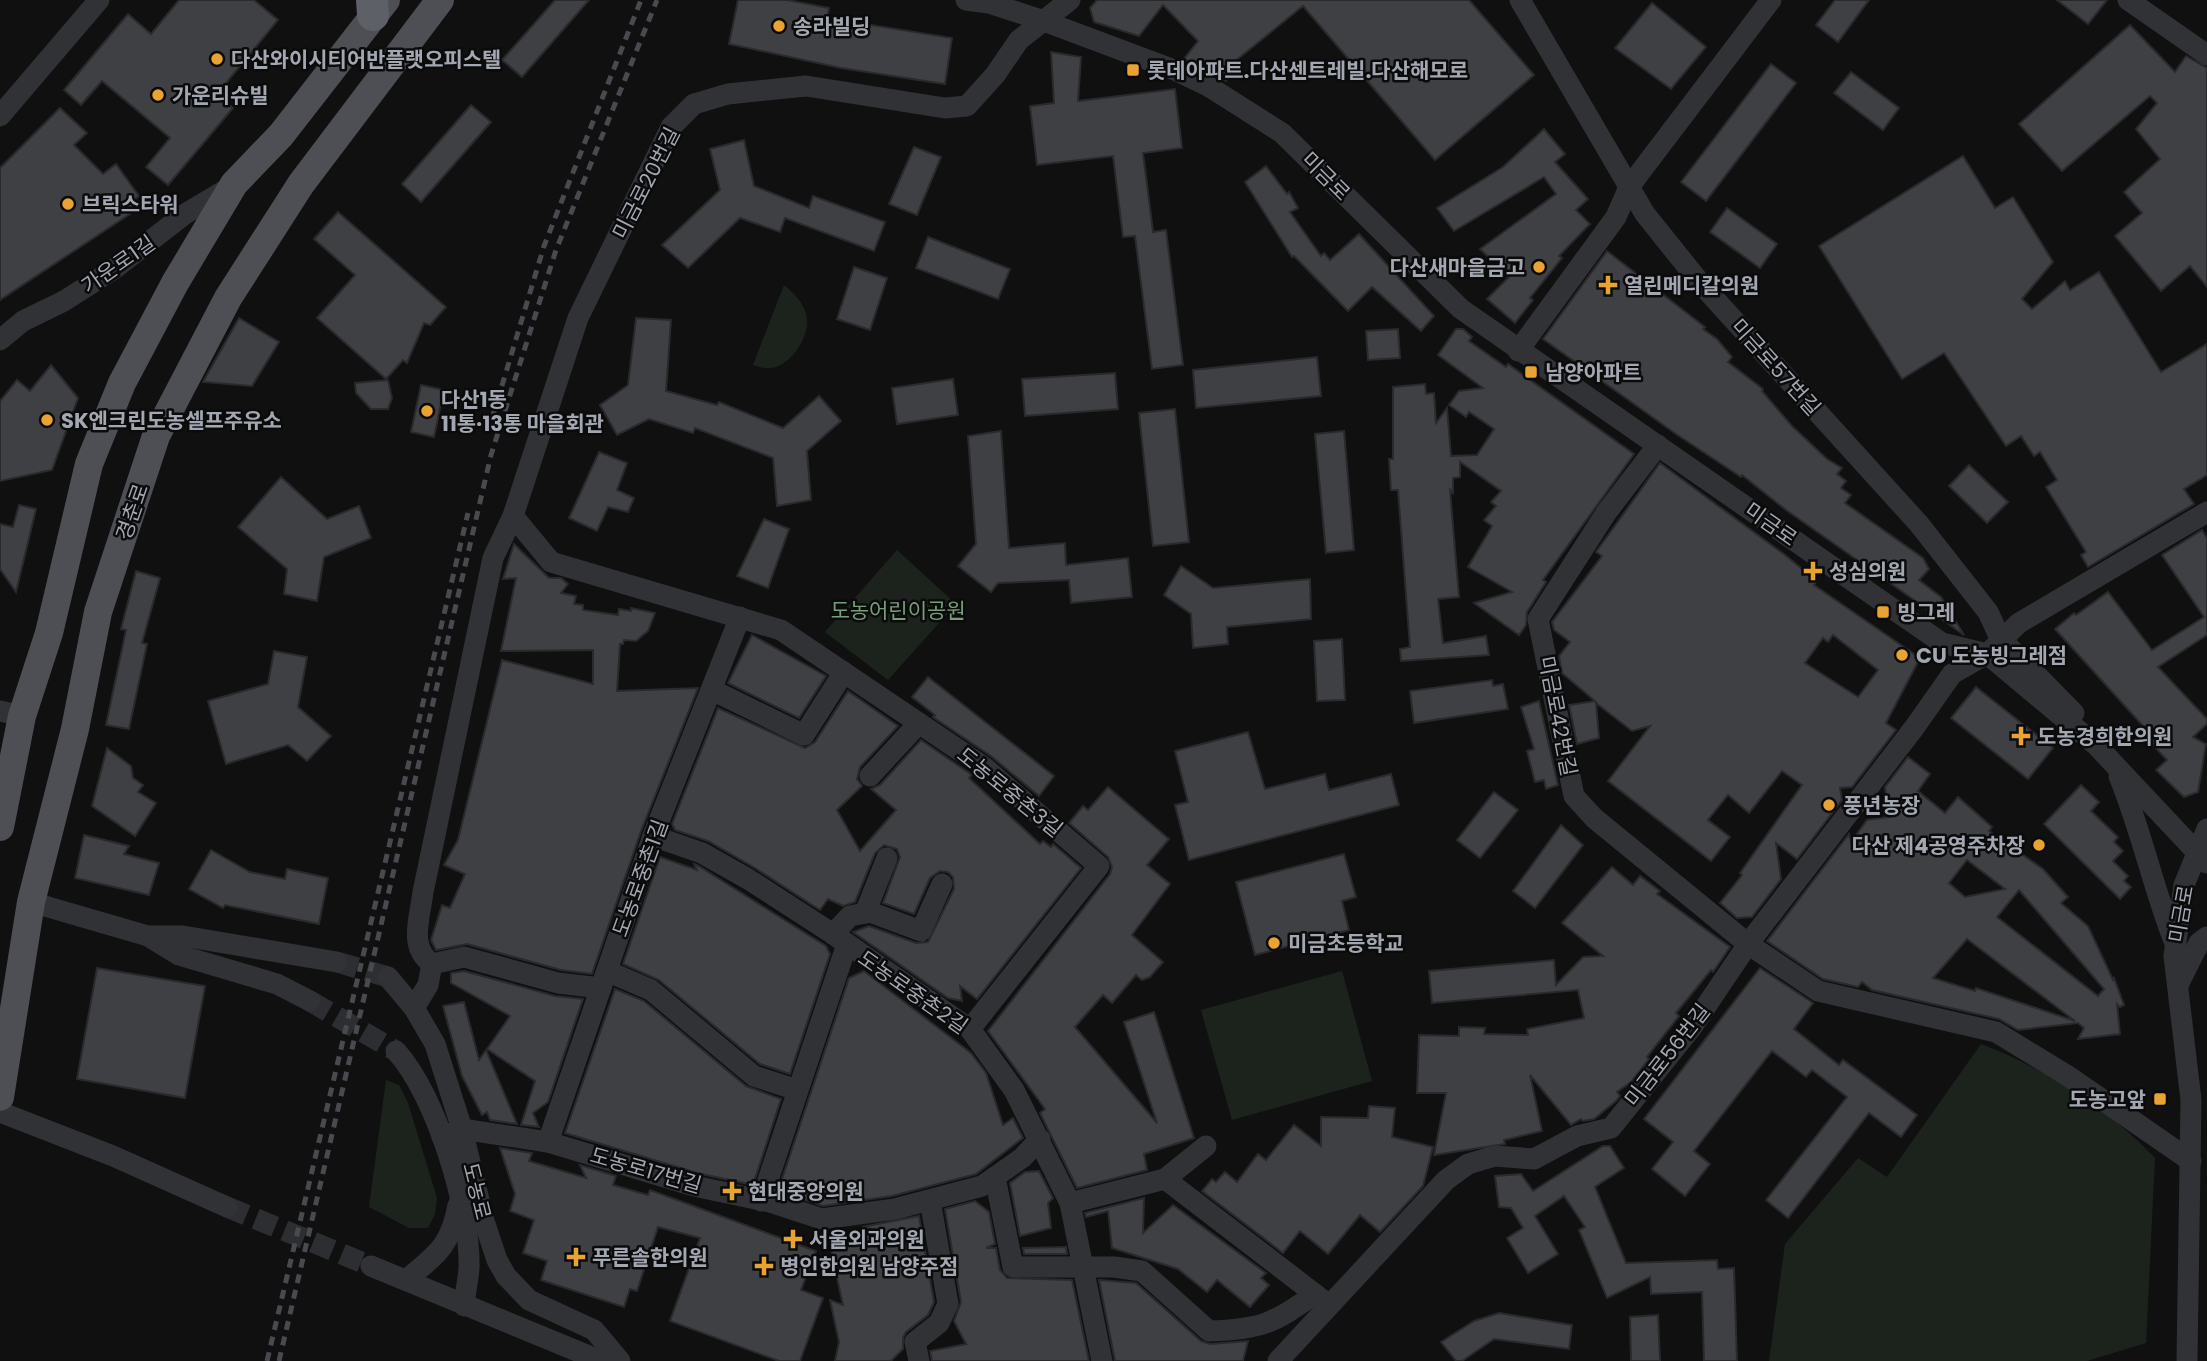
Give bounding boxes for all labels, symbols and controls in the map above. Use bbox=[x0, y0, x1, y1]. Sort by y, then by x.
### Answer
place label: 송라빌딩 bbox=[793, 12, 870, 41]
marker: 송라빌딩 bbox=[771, 18, 787, 34]
place label: 다산와이시티어반플랫오피스텔 bbox=[231, 45, 501, 74]
marker: 다산와이시티어반플랫오피스텔 bbox=[209, 51, 225, 67]
place label: 롯데아파트.다산센트레빌.다산해모로 bbox=[1147, 56, 1468, 85]
marker: 롯데아파트.다산센트레빌.다산해모로 bbox=[1125, 62, 1141, 78]
place label: 가운리슈빌 bbox=[172, 81, 269, 110]
marker: 가운리슈빌 bbox=[150, 87, 166, 103]
street label: 미금로20번길 bbox=[605, 122, 687, 244]
street label: 미금로 bbox=[1295, 145, 1357, 207]
place label: 브릭스타워 bbox=[82, 190, 179, 219]
marker: 브릭스타워 bbox=[60, 196, 76, 212]
street label: 가운로1길 bbox=[75, 228, 161, 300]
place label: 다산새마을금고 bbox=[1390, 253, 1525, 282]
marker: 다산새마을금고 bbox=[1531, 259, 1547, 275]
place label: 열린메디칼의원 bbox=[1624, 271, 1759, 300]
marker: 열린메디칼의원 bbox=[1598, 275, 1618, 295]
street label: 미금로57번길 bbox=[1725, 312, 1827, 422]
place label: 남양아파트 bbox=[1545, 358, 1642, 387]
marker: 남양아파트 bbox=[1523, 364, 1539, 380]
place label: 다산1동 11통·13통 마을회관 bbox=[441, 385, 604, 438]
marker: 다산1동 11통·13통 마을회관 bbox=[419, 403, 435, 419]
place label: SK엔크린도농셀프주유소 bbox=[61, 406, 282, 435]
marker: SK엔크린도농셀프주유소 bbox=[39, 412, 55, 428]
street label: 경춘로 bbox=[109, 480, 155, 544]
street label: 미금로 bbox=[1739, 495, 1803, 553]
place label: 성심의원 bbox=[1829, 557, 1906, 586]
marker: 성심의원 bbox=[1803, 561, 1823, 581]
park label: 도농어린이공원 bbox=[830, 596, 966, 625]
place label: 빙그레 bbox=[1897, 598, 1955, 627]
marker: 빙그레 bbox=[1875, 604, 1891, 620]
place label: CU 도농빙그레점 bbox=[1916, 641, 2067, 670]
marker: CU 도농빙그레점 bbox=[1894, 647, 1910, 663]
street label: 미금로42번길 bbox=[1532, 653, 1584, 779]
place label: 도농경희한의원 bbox=[2037, 722, 2172, 751]
marker: 도농경희한의원 bbox=[2011, 726, 2031, 746]
street label: 도농로중촌3길 bbox=[951, 740, 1069, 844]
place label: 풍년농장 bbox=[1843, 791, 1920, 820]
marker: 풍년농장 bbox=[1821, 797, 1837, 813]
street label: 도농로중촌1길 bbox=[605, 815, 675, 941]
place label: 다산 제4공영주차장 bbox=[1852, 831, 2025, 860]
marker: 다산 제4공영주차장 bbox=[2031, 837, 2047, 853]
street label: 미금로 bbox=[2162, 883, 2200, 945]
place label: 미금초등학교 bbox=[1288, 929, 1404, 958]
marker: 미금초등학교 bbox=[1266, 935, 1282, 951]
street label: 도농로중촌2길 bbox=[852, 943, 974, 1041]
street label: 미금로56번길 bbox=[1618, 998, 1716, 1112]
place label: 도농고앞 bbox=[2069, 1085, 2146, 1114]
marker: 도농고앞 bbox=[2152, 1091, 2168, 1107]
street label: 도농로17번길 bbox=[587, 1140, 705, 1200]
street label: 도농로 bbox=[456, 1159, 498, 1223]
place label: 현대중앙의원 bbox=[748, 1177, 864, 1206]
marker: 현대중앙의원 bbox=[722, 1181, 742, 1201]
place label: 서울외과의원 bbox=[809, 1225, 925, 1254]
marker: 서울외과의원 bbox=[783, 1229, 803, 1249]
place label: 푸른솔한의원 bbox=[592, 1243, 708, 1272]
marker: 푸른솔한의원 bbox=[566, 1247, 586, 1267]
place label: 병인한의원 남양주점 bbox=[780, 1252, 958, 1281]
marker: 병인한의원 남양주점 bbox=[754, 1256, 774, 1276]

